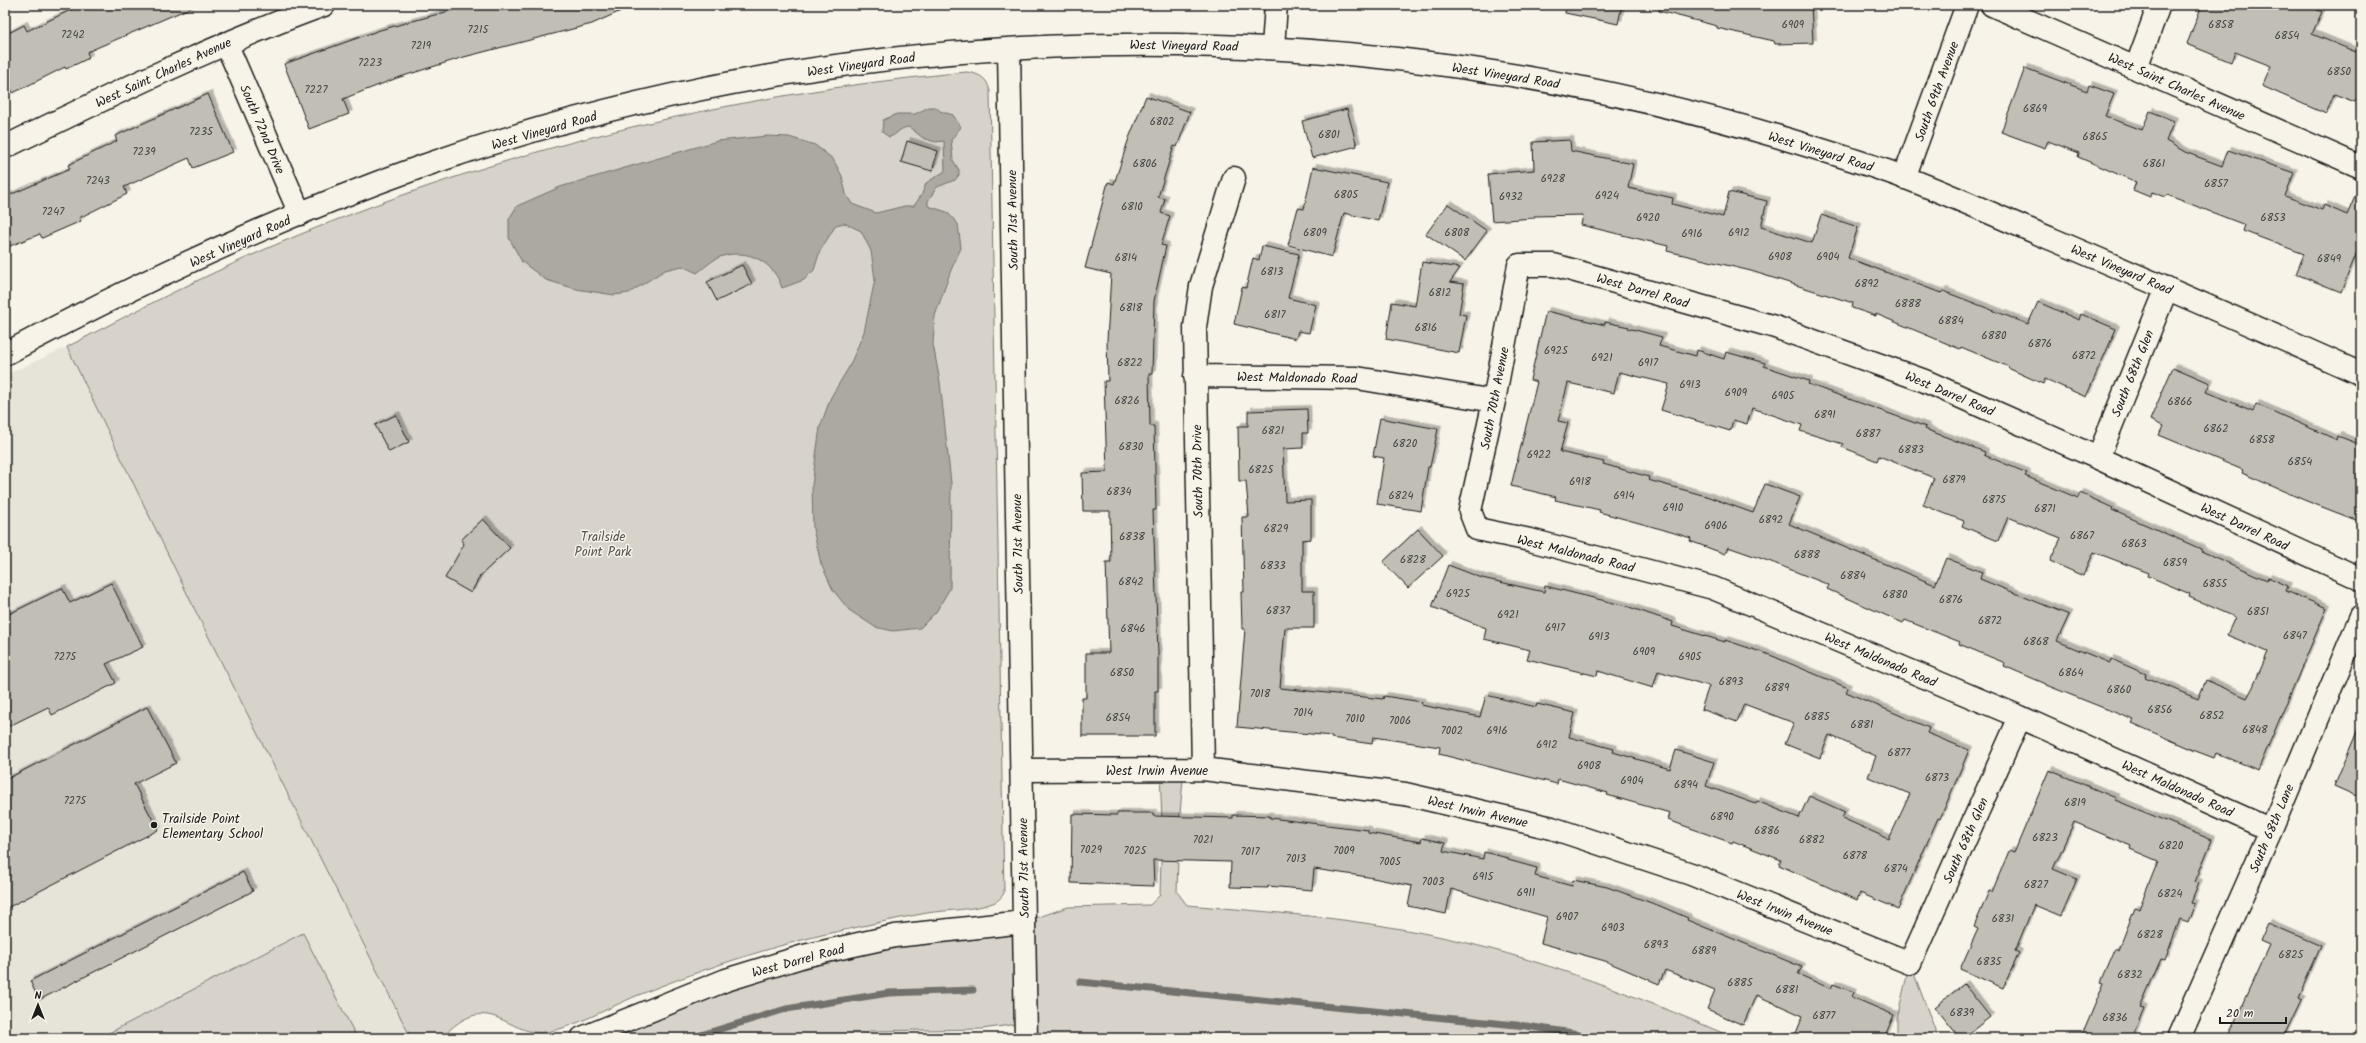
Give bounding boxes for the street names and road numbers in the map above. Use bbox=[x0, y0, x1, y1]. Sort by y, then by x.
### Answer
street label: West Saint Charles Avenue bbox=[92, 32, 235, 114]
street label: West Vineyard Road bbox=[1129, 35, 1239, 58]
street label: South 69th Avenue bbox=[1910, 38, 1965, 145]
street label: West Vineyard Road bbox=[806, 47, 917, 83]
street label: West Saint Charles Avenue bbox=[2104, 48, 2249, 127]
street label: West Vineyard Road bbox=[1450, 58, 1562, 95]
street label: South 72nd Drive bbox=[233, 82, 290, 178]
street label: West Vineyard Road bbox=[489, 106, 600, 157]
street label: West Vineyard Road bbox=[1765, 126, 1876, 179]
street label: South 71st Avenue bbox=[1002, 169, 1025, 270]
street label: West Vineyard Road bbox=[187, 210, 295, 274]
street label: West Vineyard Road bbox=[2067, 239, 2176, 302]
street label: West Darrel Road bbox=[1594, 268, 1692, 315]
street label: South 68th Glen bbox=[2106, 327, 2160, 420]
street label: South 70th Avenue bbox=[1475, 345, 1516, 451]
street label: West Darrel Road bbox=[1901, 366, 1998, 423]
street label: West Maldonado Road bbox=[1237, 367, 1358, 390]
street label: South 70th Drive bbox=[1187, 424, 1210, 518]
street label: South 71st Avenue bbox=[1007, 493, 1030, 594]
street label: West Darrel Road bbox=[2197, 498, 2292, 557]
street label: West Maldonado Road bbox=[1515, 530, 1637, 579]
street label: West Maldonado Road bbox=[1821, 627, 1940, 694]
street label: West Maldonado Road bbox=[2118, 755, 2237, 824]
street label: West Irwin Avenue bbox=[1106, 761, 1208, 782]
street label: South 68th Lane bbox=[2244, 781, 2301, 876]
street label: West Irwin Avenue bbox=[1425, 791, 1530, 834]
street label: South 68th Glen bbox=[1938, 794, 1995, 887]
street label: South 71st Avenue bbox=[1013, 817, 1036, 918]
street label: West Irwin Avenue bbox=[1733, 884, 1836, 942]
street label: West Darrel Road bbox=[750, 939, 848, 984]

